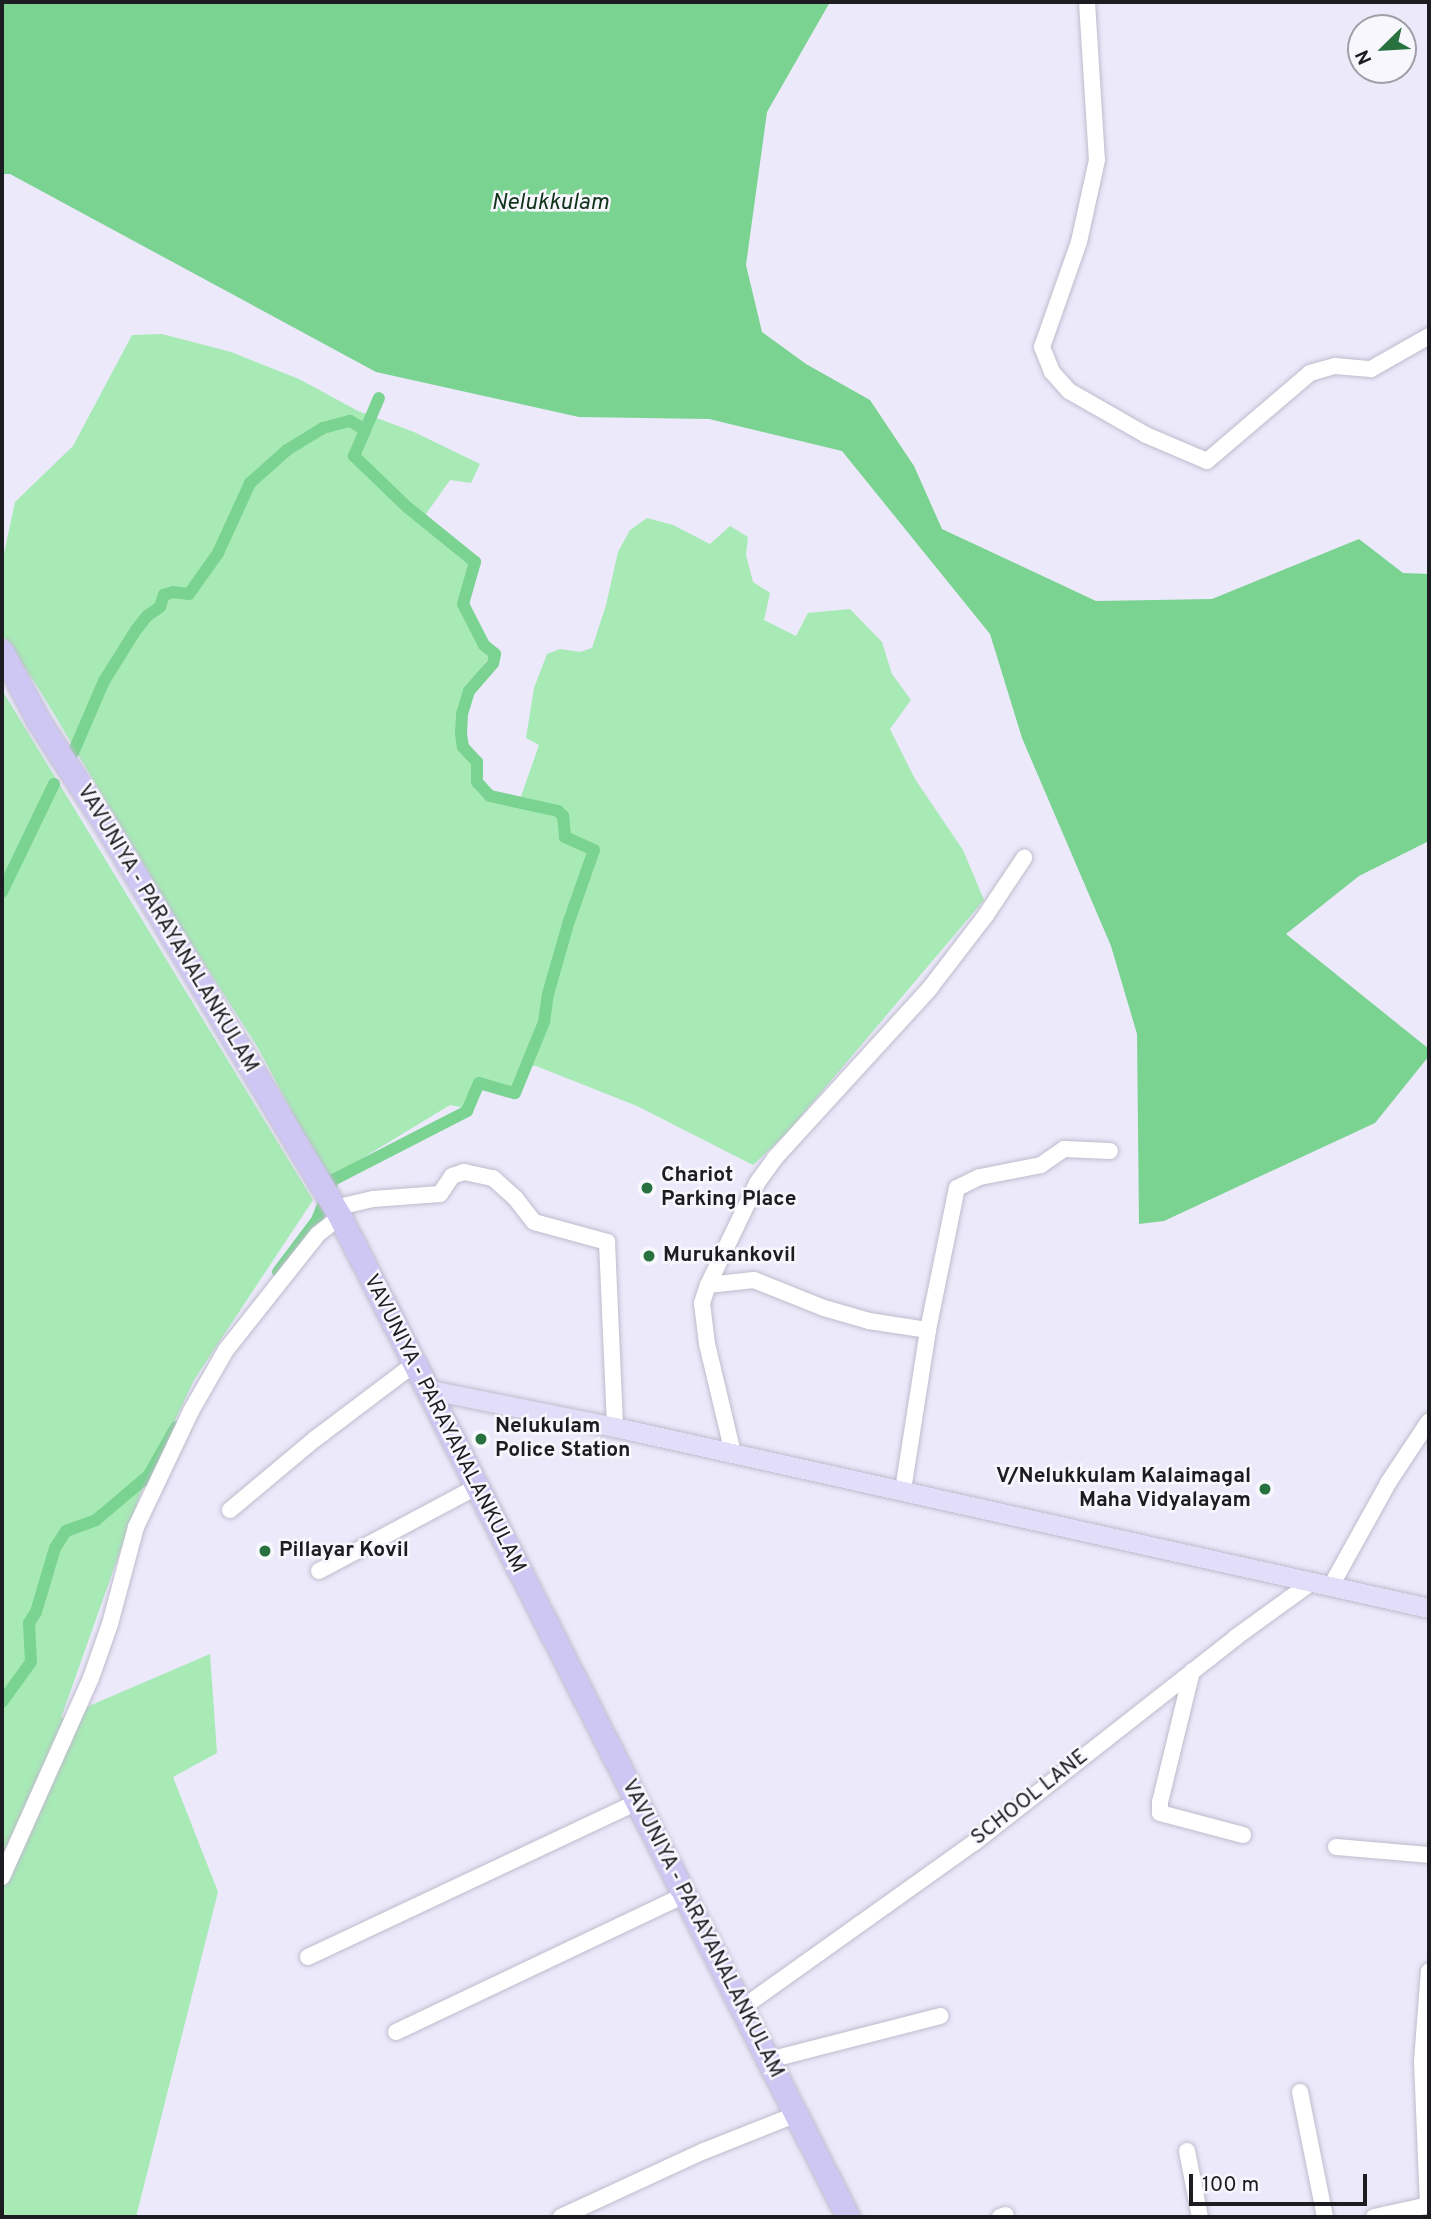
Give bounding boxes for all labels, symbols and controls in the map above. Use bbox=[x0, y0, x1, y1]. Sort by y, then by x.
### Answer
north arrow bbox=[1347, 14, 1417, 84]
text: N bbox=[1351, 46, 1378, 68]
water label: Nelukkulam bbox=[491, 190, 609, 218]
street label: VAVUNIYA - PARAYANALANKULAM bbox=[71, 780, 263, 1078]
place label: Chariot Parking Place bbox=[661, 1163, 796, 1213]
marker: Chariot Parking Place bbox=[639, 1180, 655, 1196]
place label: Murukankovil bbox=[663, 1243, 796, 1269]
marker: Murukankovil bbox=[641, 1248, 657, 1264]
street label: VAVUNIYA - PARAYANALANKULAM bbox=[357, 1270, 531, 1578]
place label: Nelukulam Police Station bbox=[495, 1414, 630, 1464]
marker: Nelukulam Police Station bbox=[473, 1431, 489, 1447]
place label: V/Nelukkulam Kalaimagal Maha Vidyalayam bbox=[996, 1464, 1251, 1514]
marker: V/Nelukkulam Kalaimagal Maha Vidyalayam bbox=[1257, 1481, 1273, 1497]
place label: Pillayar Kovil bbox=[279, 1538, 409, 1564]
marker: Pillayar Kovil bbox=[257, 1543, 273, 1559]
street label: SCHOOL LANE bbox=[967, 1745, 1093, 1851]
street label: VAVUNIYA - PARAYANALANKULAM bbox=[615, 1775, 789, 2083]
scale bar bbox=[1193, 2160, 1372, 2204]
text: 100 m bbox=[1202, 2172, 1259, 2199]

